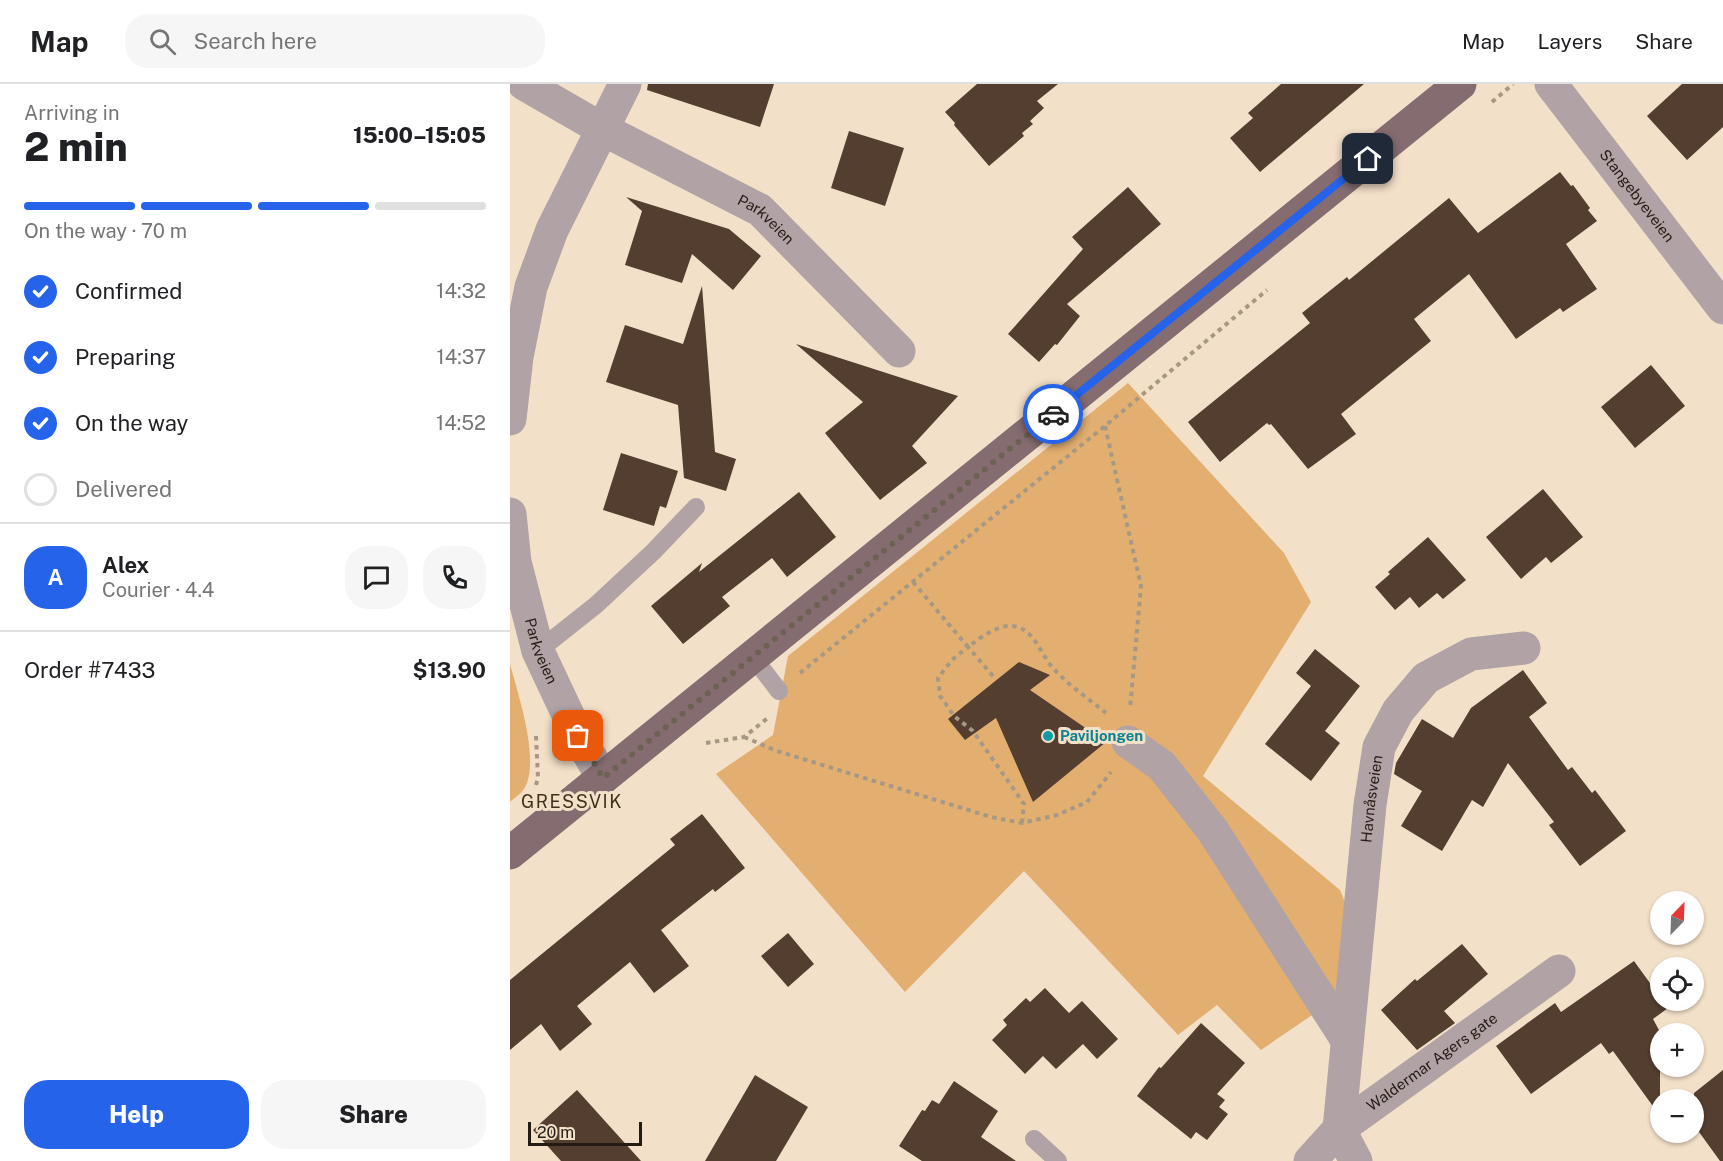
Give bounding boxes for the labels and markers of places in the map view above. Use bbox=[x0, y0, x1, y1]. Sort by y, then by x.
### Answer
pin bbox=[1342, 133, 1393, 184]
pin bbox=[552, 710, 603, 761]
place label: Paviljongen bbox=[1060, 727, 1143, 744]
marker: Paviljongen bbox=[1041, 729, 1055, 743]

